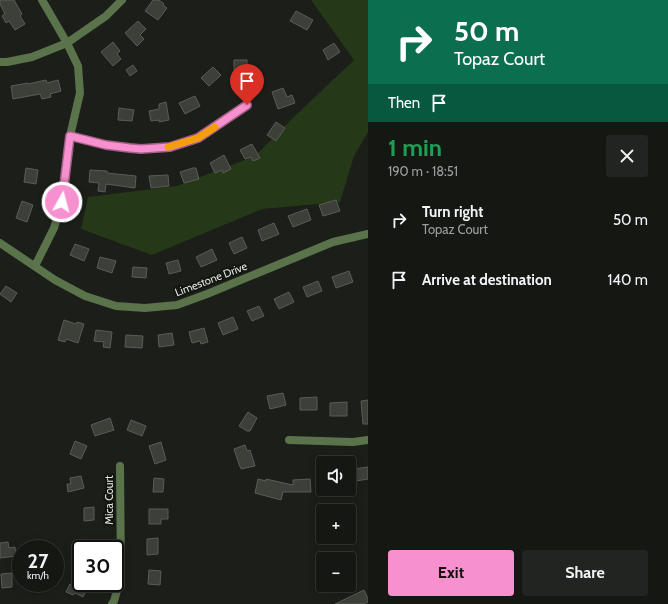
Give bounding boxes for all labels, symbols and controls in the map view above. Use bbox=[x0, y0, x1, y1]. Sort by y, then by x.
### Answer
text: 50 m bbox=[454, 14, 519, 48]
icon: right bbox=[388, 16, 440, 68]
text: Topaz Court bbox=[454, 48, 545, 70]
pin bbox=[230, 64, 264, 105]
icon: arrive bbox=[236, 70, 258, 92]
icon: arrive bbox=[428, 92, 450, 114]
text: Then bbox=[388, 94, 420, 112]
text: 1 min bbox=[388, 133, 442, 162]
button: close bbox=[606, 135, 648, 177]
text: 190 m · 18:51 bbox=[388, 163, 458, 179]
position arrow bbox=[41, 181, 83, 223]
text: Turn right bbox=[422, 203, 483, 221]
icon: right bbox=[388, 209, 410, 231]
text: 50 m bbox=[613, 211, 648, 229]
text: Topaz Court bbox=[422, 221, 488, 237]
street label: Limestone Drive bbox=[173, 259, 249, 299]
icon: arrive bbox=[388, 269, 410, 291]
text: Arrive at destination bbox=[422, 271, 552, 289]
text: 140 m bbox=[607, 271, 648, 289]
map controls bbox=[316, 456, 356, 592]
button: sound bbox=[316, 456, 356, 496]
street label: Mica Court bbox=[102, 475, 116, 525]
button: + bbox=[316, 504, 356, 544]
speed limit sign: 30 bbox=[72, 540, 124, 592]
text: 27 bbox=[28, 549, 48, 573]
button: Exit bbox=[388, 550, 514, 596]
button: Share bbox=[522, 550, 648, 596]
button: − bbox=[316, 552, 356, 592]
text: km/h bbox=[27, 569, 49, 582]

